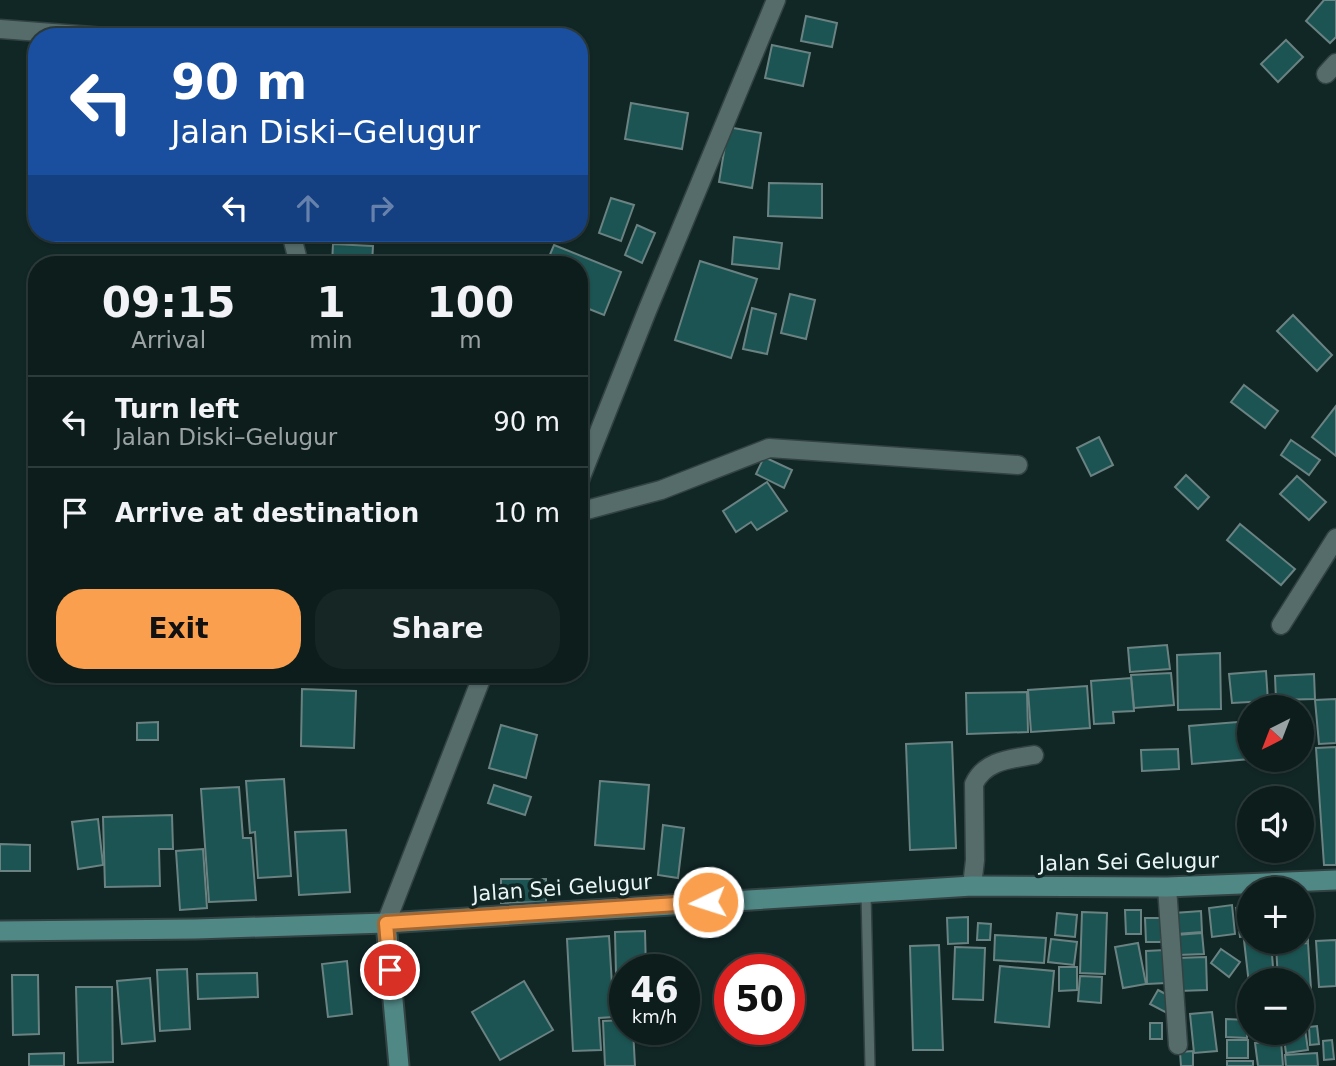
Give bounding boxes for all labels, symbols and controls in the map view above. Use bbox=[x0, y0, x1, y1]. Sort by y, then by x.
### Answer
text: 90 m bbox=[171, 54, 307, 111]
icon: left bbox=[56, 56, 147, 147]
text: Jalan Diski–Gelugur bbox=[171, 113, 480, 151]
icon: left bbox=[216, 189, 254, 227]
icon: ahead bbox=[289, 189, 327, 227]
icon: right bbox=[362, 189, 400, 227]
text: 09:15 bbox=[102, 278, 236, 327]
text: 1 bbox=[316, 278, 346, 327]
text: 100 bbox=[427, 278, 514, 327]
text: Arrival bbox=[131, 327, 206, 353]
text: min bbox=[309, 327, 353, 353]
text: m bbox=[459, 327, 482, 353]
text: Turn left bbox=[115, 394, 239, 424]
icon: left bbox=[56, 403, 94, 441]
text: 90 m bbox=[493, 407, 560, 437]
text: Jalan Diski–Gelugur bbox=[115, 424, 337, 450]
icon: arrive bbox=[56, 494, 94, 532]
text: Arrive at destination bbox=[115, 498, 419, 528]
text: 10 m bbox=[493, 498, 560, 528]
button: Exit bbox=[56, 589, 301, 669]
button: Share bbox=[315, 589, 560, 669]
north arrow bbox=[1237, 695, 1314, 772]
map controls bbox=[1237, 695, 1314, 1045]
button: sound bbox=[1237, 786, 1314, 863]
street label: Jalan Sei Gelugur bbox=[1037, 848, 1220, 876]
position arrow bbox=[671, 865, 745, 939]
street label: Jalan Sei Gelugur bbox=[469, 870, 653, 906]
button: + bbox=[1237, 877, 1314, 954]
pin bbox=[360, 940, 420, 1000]
icon: arrive bbox=[371, 951, 409, 989]
speed limit sign: 50 bbox=[714, 954, 805, 1045]
button: − bbox=[1237, 968, 1314, 1045]
text: 46 bbox=[630, 970, 679, 1010]
text: km/h bbox=[632, 1006, 677, 1027]

